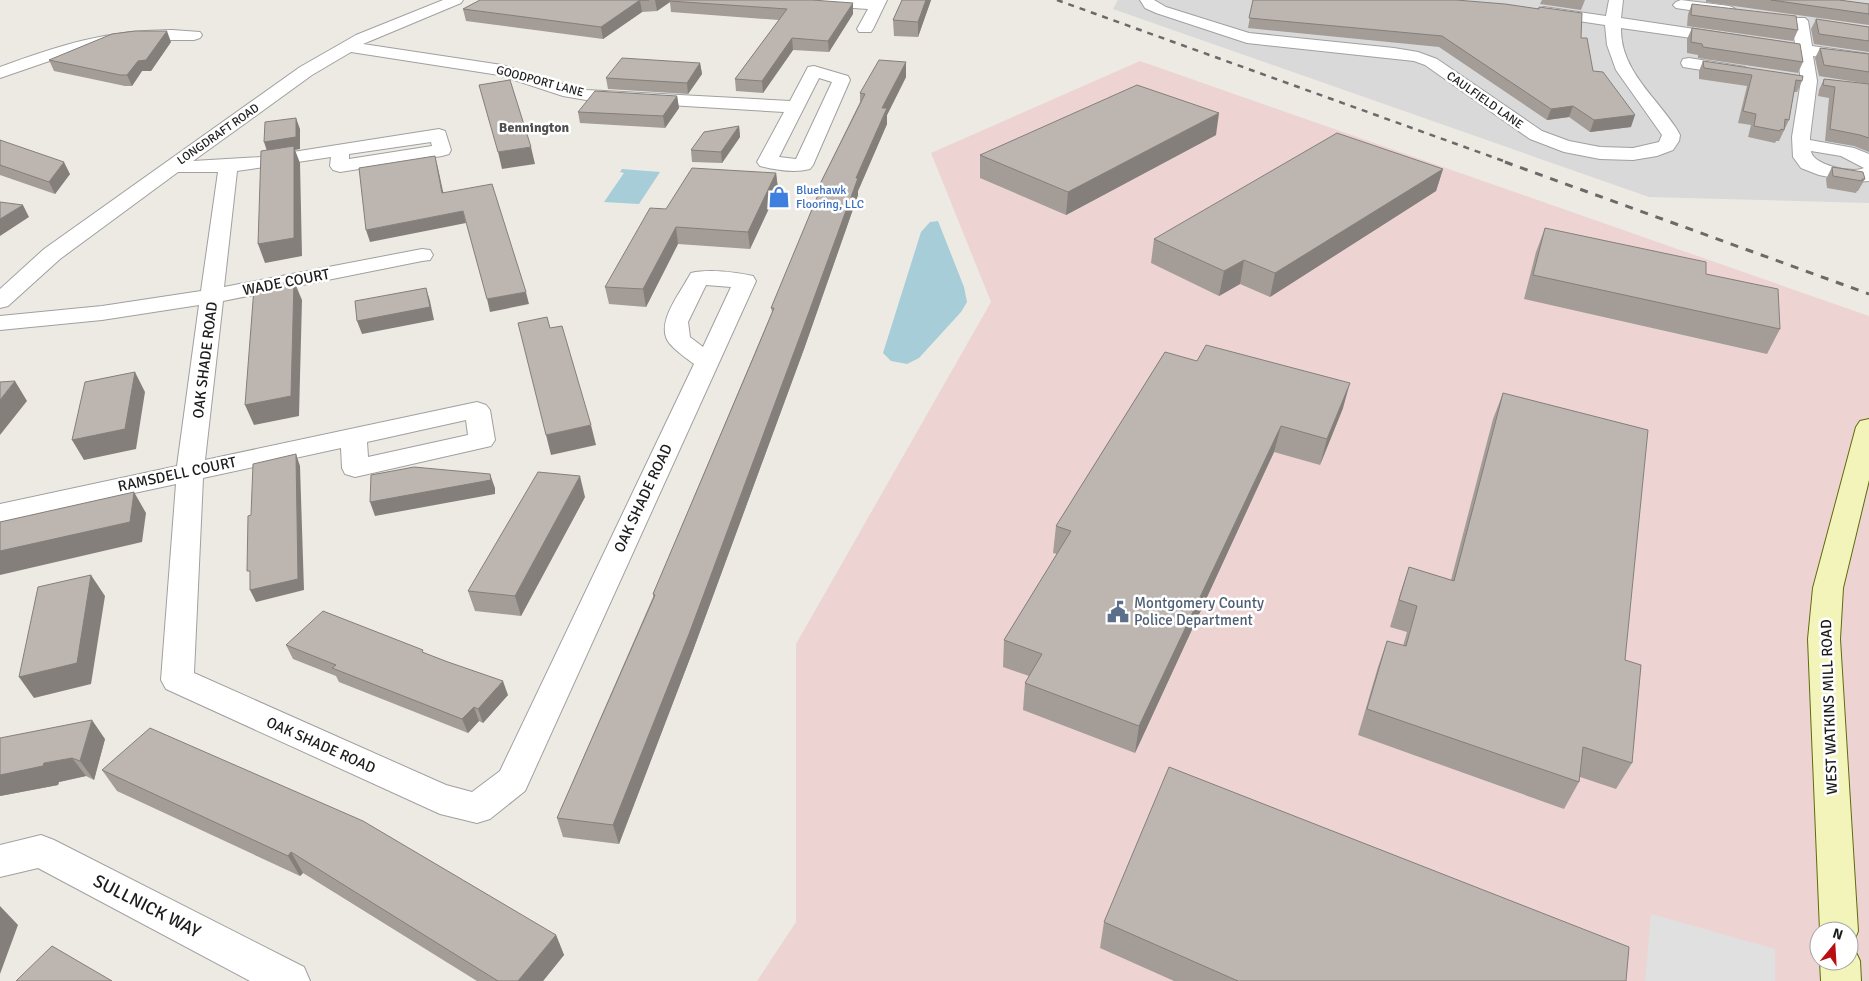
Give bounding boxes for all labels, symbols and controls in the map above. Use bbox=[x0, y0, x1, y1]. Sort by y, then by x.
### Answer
street label: GOODPORT LANE bbox=[494, 63, 585, 100]
street label: CAULFIELD LANE bbox=[1444, 68, 1526, 133]
street label: LONGDRAFT ROAD bbox=[174, 100, 262, 168]
district label: Bennington bbox=[499, 119, 569, 136]
place label: Bluehawk Flooring, LLC bbox=[796, 183, 864, 212]
shop icon: Bluehawk Flooring, LLC bbox=[766, 184, 792, 210]
street label: WADE COURT bbox=[241, 265, 332, 299]
street label: OAK SHADE ROAD bbox=[189, 301, 221, 419]
street label: OAK SHADE ROAD bbox=[610, 441, 676, 555]
street label: RAMSDELL COURT bbox=[116, 453, 238, 495]
place label: Montgomery County Police Department bbox=[1134, 594, 1264, 629]
public building icon: Montgomery County Police Department bbox=[1105, 599, 1131, 625]
street label: WEST WATKINS MILL ROAD bbox=[1817, 619, 1841, 795]
street label: OAK SHADE ROAD bbox=[264, 713, 378, 777]
street label: SULLNICK WAY bbox=[90, 870, 204, 942]
north arrow bbox=[1809, 921, 1859, 971]
text: N bbox=[1831, 925, 1845, 944]

